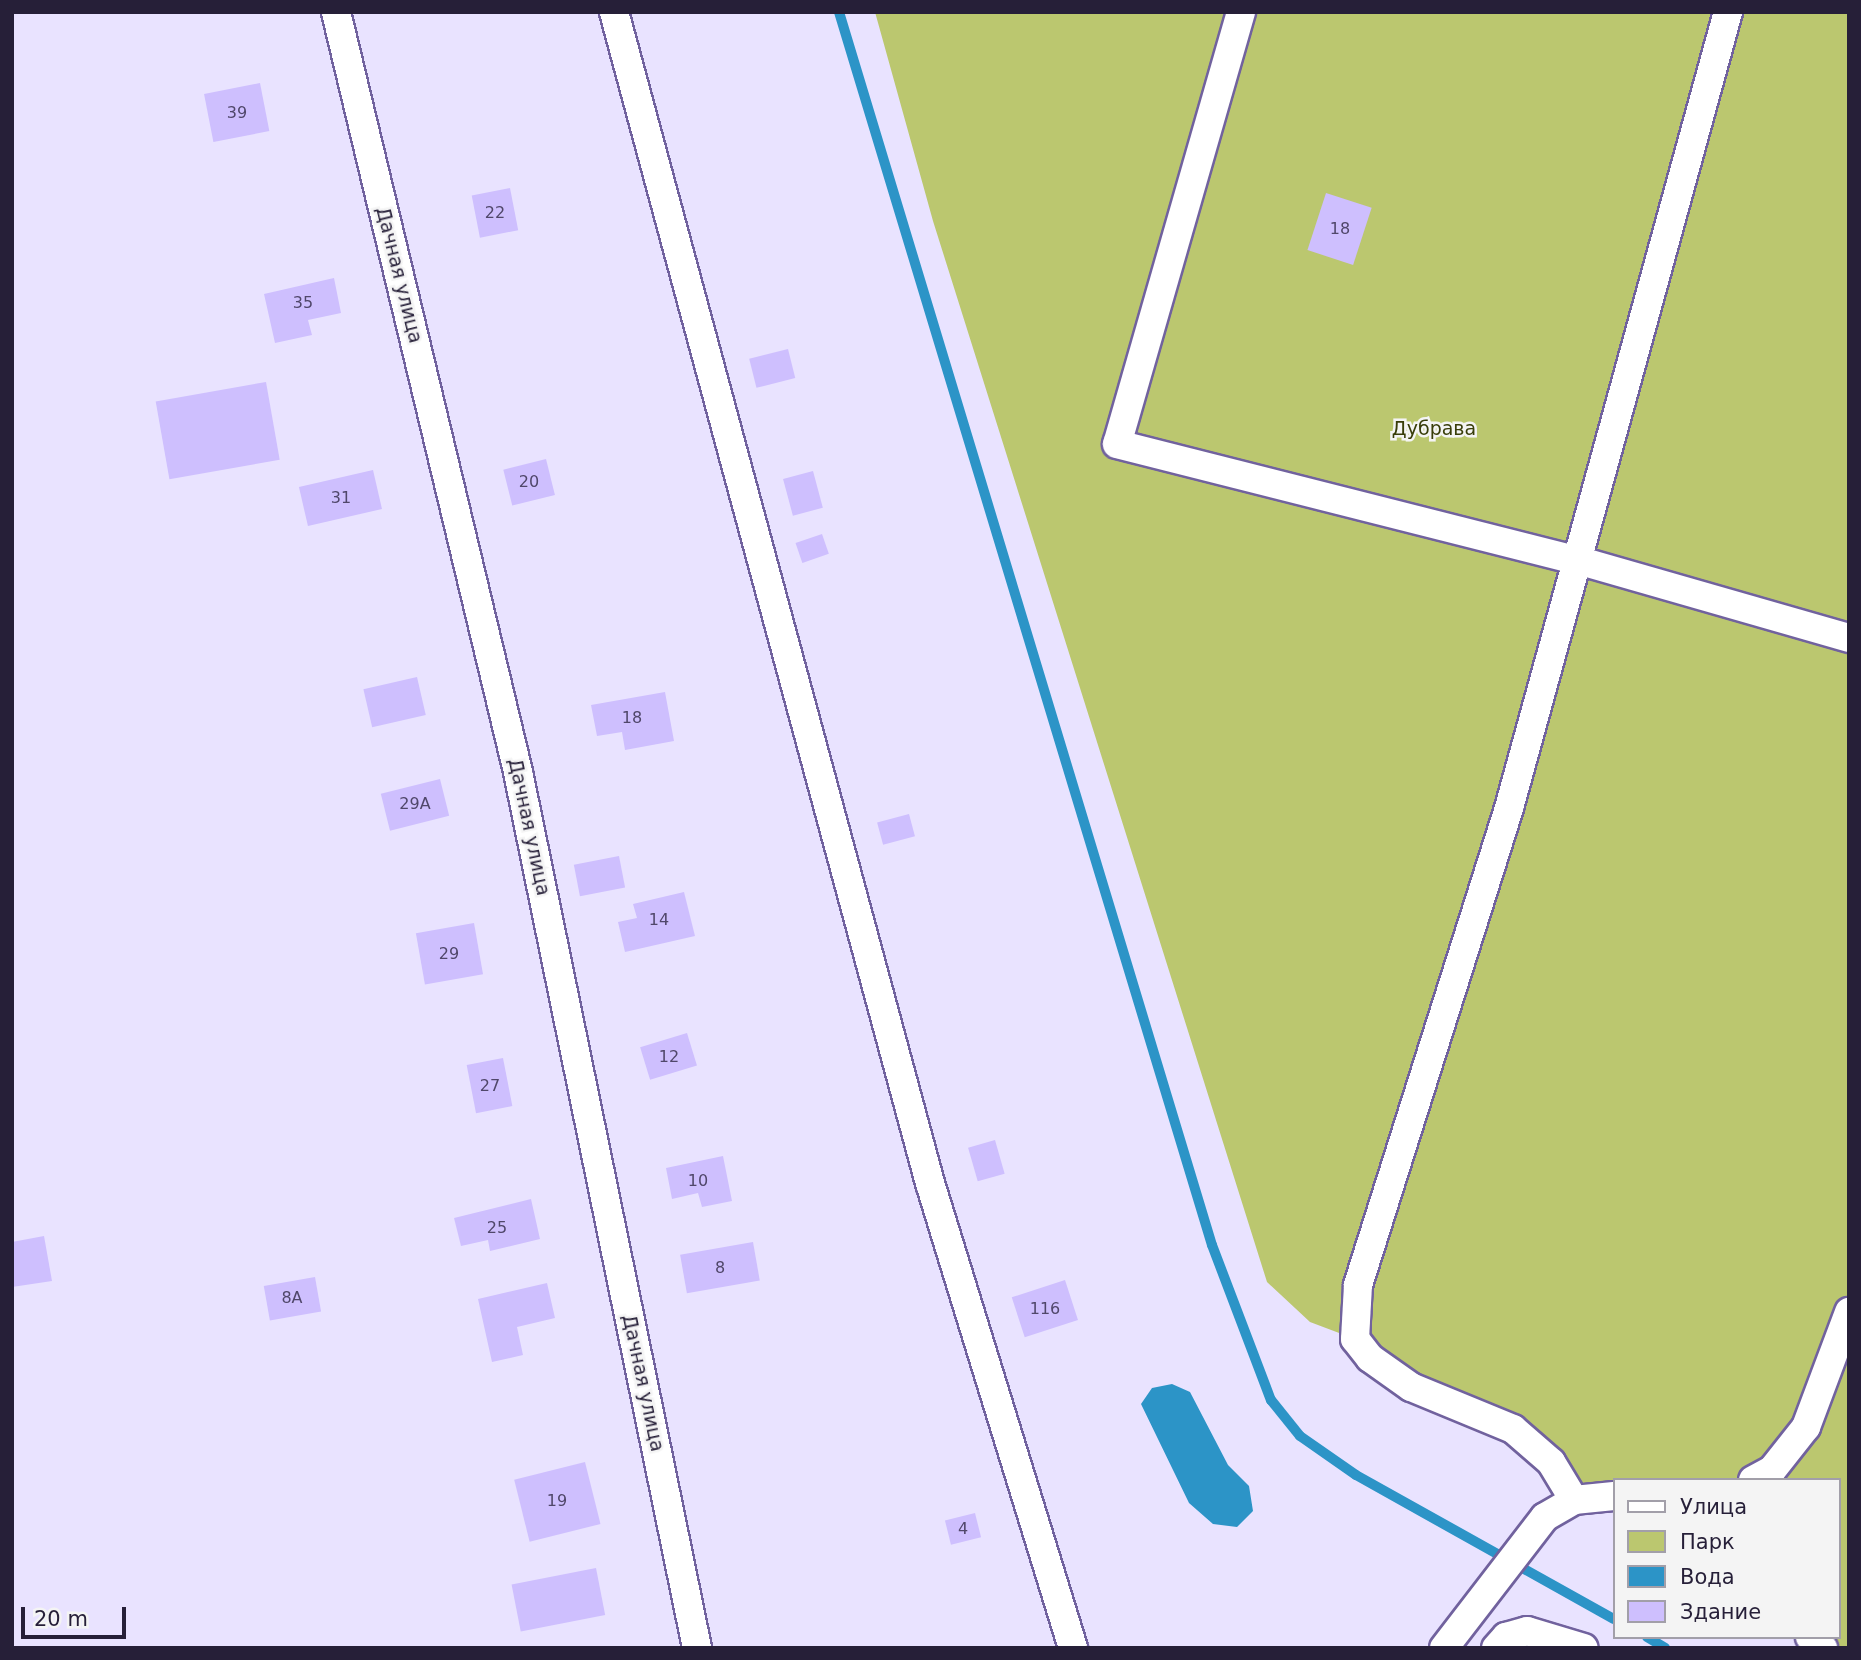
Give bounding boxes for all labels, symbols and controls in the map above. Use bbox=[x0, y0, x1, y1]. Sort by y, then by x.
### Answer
house number: 39 bbox=[227, 103, 247, 123]
house number: 22 bbox=[485, 203, 505, 223]
street label: Дачная улица bbox=[371, 205, 427, 345]
house number: 18 bbox=[1330, 219, 1350, 239]
house number: 35 bbox=[293, 293, 313, 313]
park label: Дубрава bbox=[1392, 418, 1476, 440]
house number: 20 bbox=[519, 472, 539, 492]
house number: 31 bbox=[331, 488, 351, 508]
house number: 18 bbox=[622, 708, 642, 728]
street label: Дачная улица bbox=[503, 756, 555, 898]
house number: 29А bbox=[399, 794, 431, 814]
house number: 14 bbox=[649, 910, 669, 930]
house number: 29 bbox=[439, 944, 459, 964]
house number: 12 bbox=[659, 1047, 679, 1067]
house number: 27 bbox=[480, 1076, 500, 1096]
house number: 10 bbox=[688, 1171, 708, 1191]
house number: 25 bbox=[487, 1218, 507, 1238]
house number: 8 bbox=[715, 1258, 725, 1278]
house number: 8А bbox=[281, 1288, 303, 1308]
house number: 116 bbox=[1030, 1299, 1060, 1319]
street label: Дачная улица bbox=[617, 1312, 669, 1454]
legend bbox=[1612, 1478, 1840, 1639]
house number: 19 bbox=[547, 1491, 567, 1511]
text: Улица bbox=[1680, 1495, 1747, 1519]
house number: 4 bbox=[958, 1519, 968, 1539]
text: Парк bbox=[1680, 1530, 1735, 1554]
text: Вода bbox=[1680, 1565, 1735, 1589]
scale bar bbox=[24, 1594, 130, 1638]
text: Здание bbox=[1680, 1600, 1761, 1624]
text: 20 m bbox=[34, 1607, 88, 1631]

